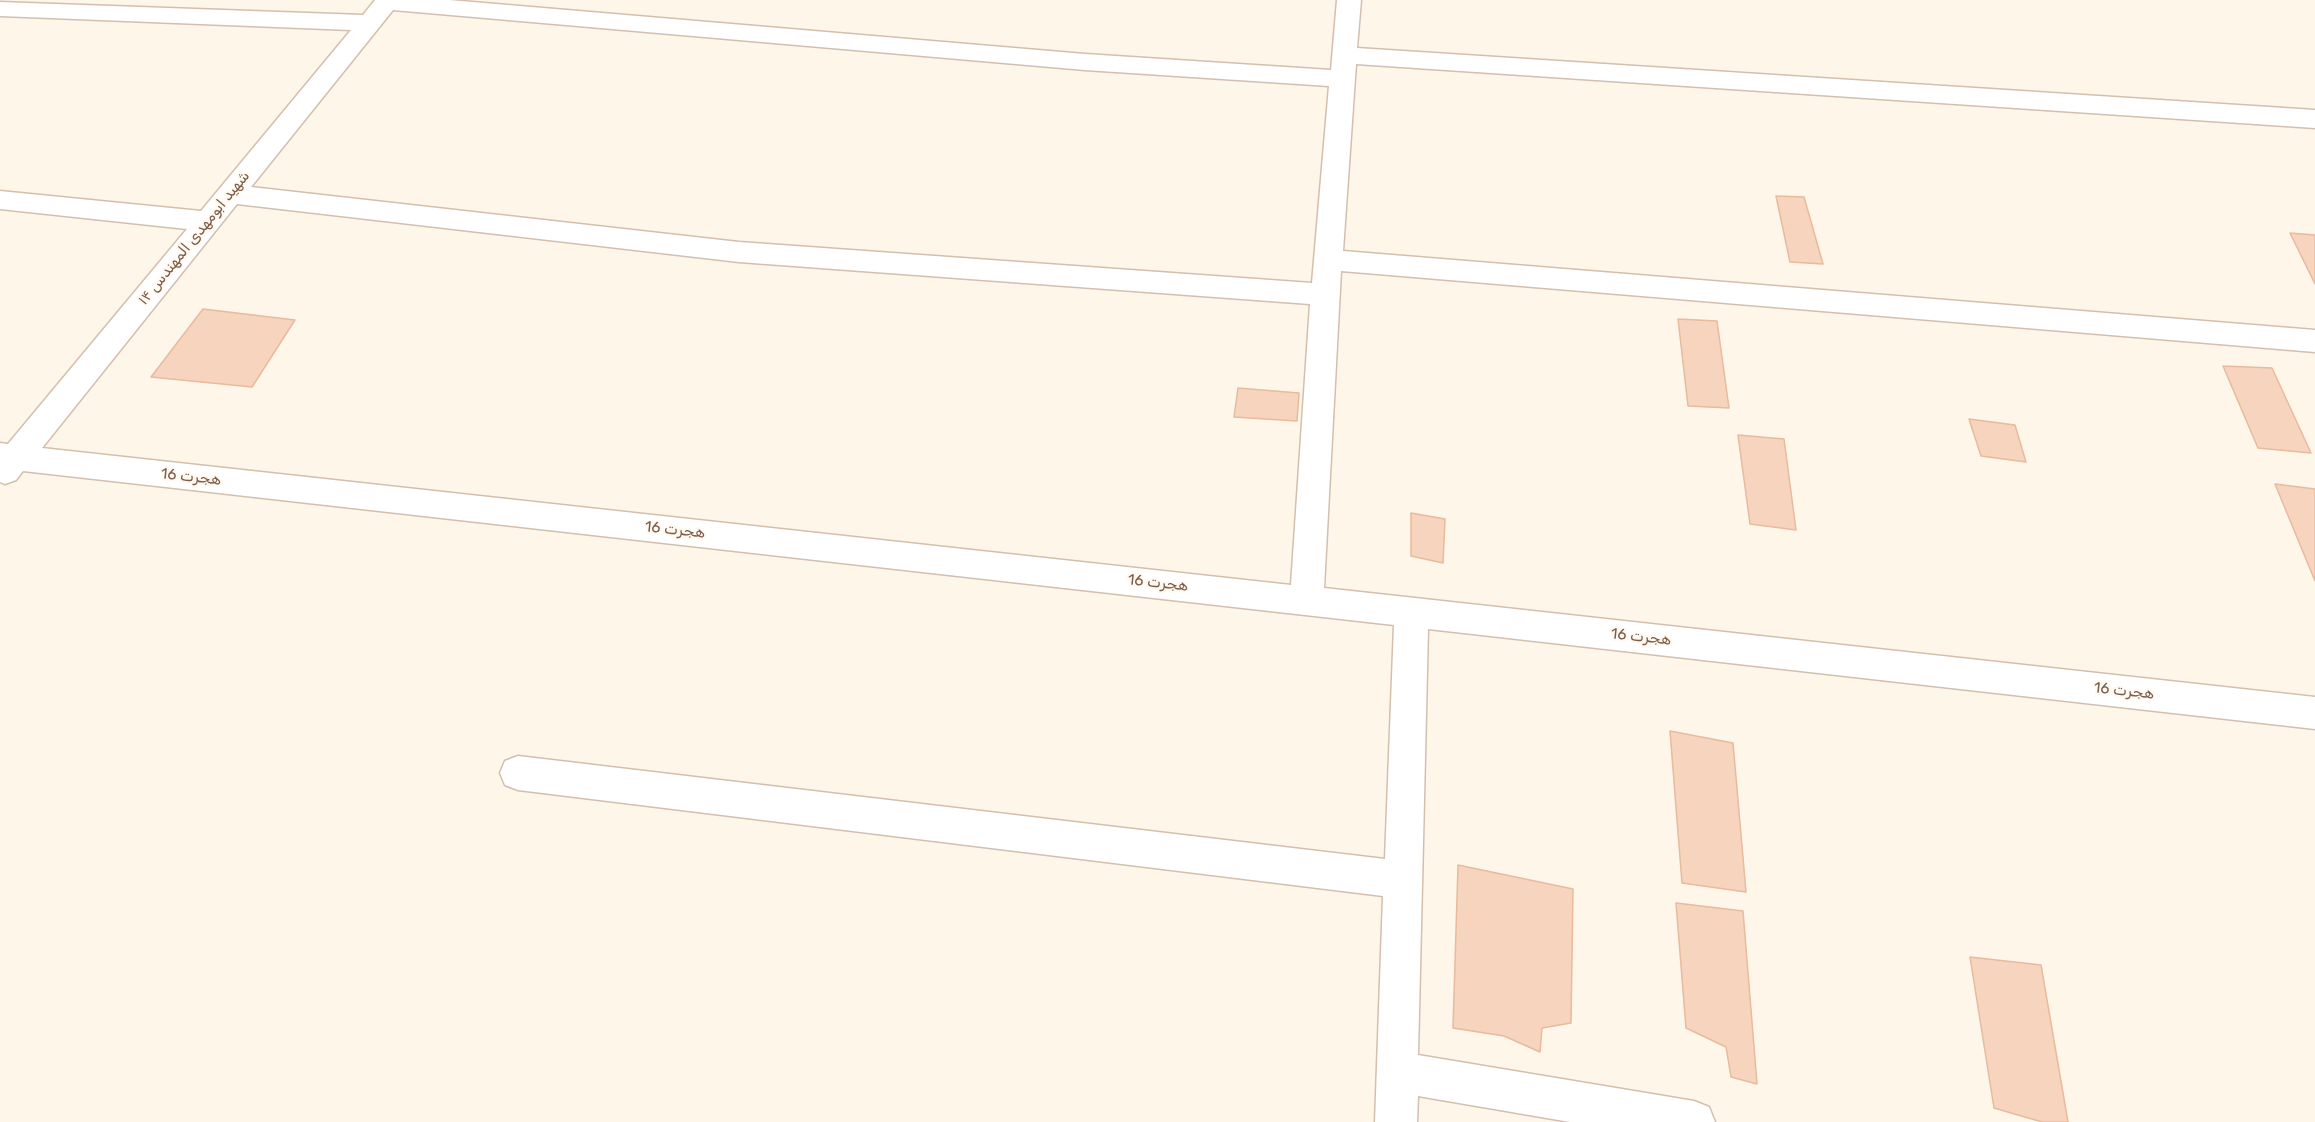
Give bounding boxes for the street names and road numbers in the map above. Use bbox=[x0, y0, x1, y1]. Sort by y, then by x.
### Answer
street label: شهید ابومهدی المهندس ۱۴ bbox=[134, 167, 254, 309]
street label: هجرت 16 bbox=[160, 465, 222, 489]
street label: هجرت 16 bbox=[644, 518, 706, 542]
street label: هجرت 16 bbox=[1127, 571, 1189, 595]
street label: هجرت 16 bbox=[1610, 625, 1672, 649]
street label: هجرت 16 bbox=[2093, 679, 2155, 703]

